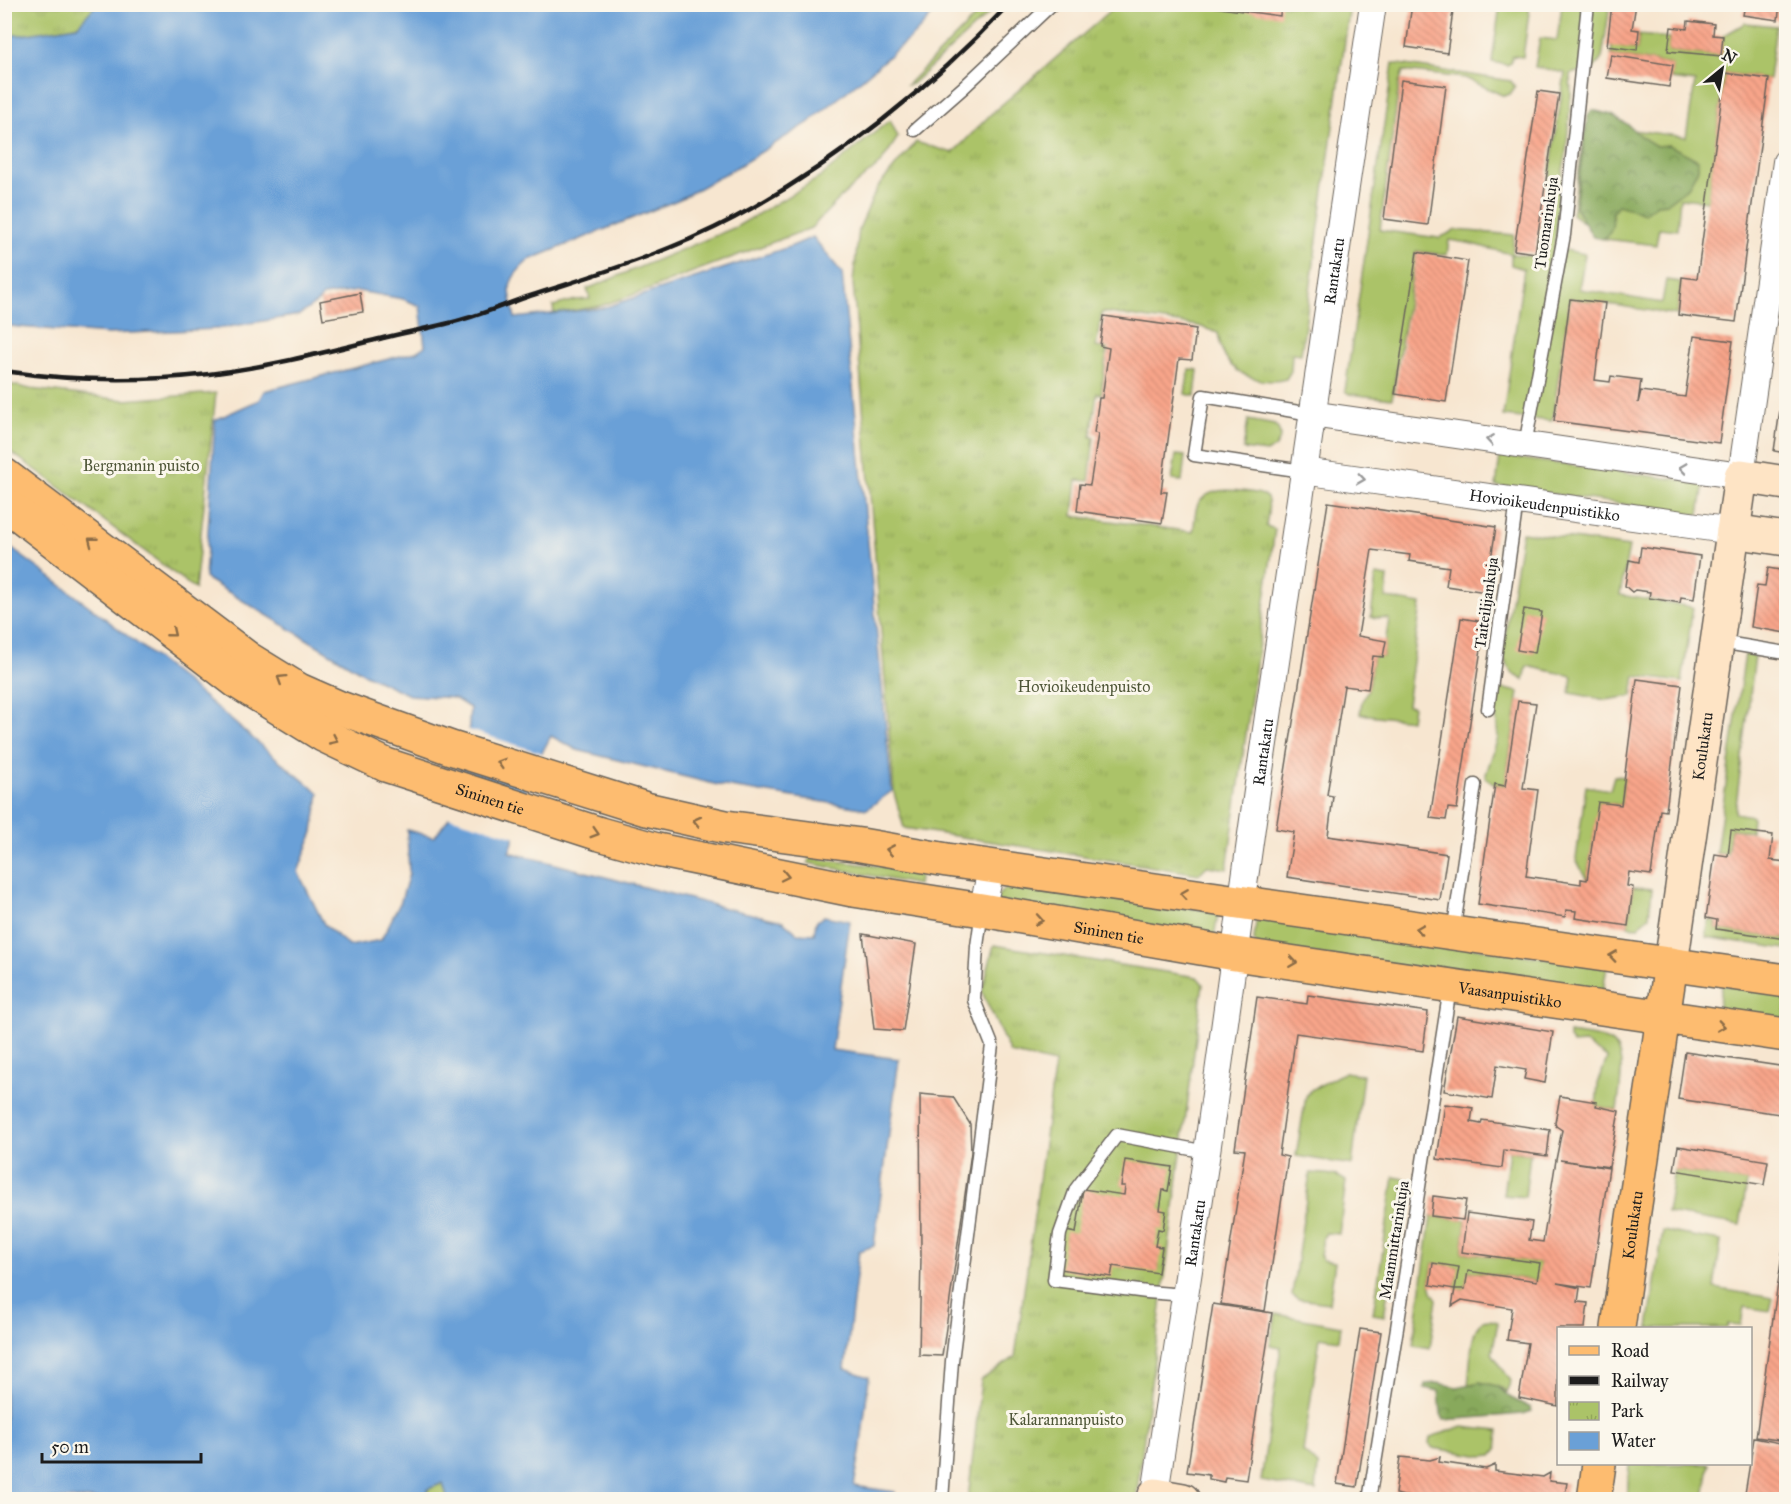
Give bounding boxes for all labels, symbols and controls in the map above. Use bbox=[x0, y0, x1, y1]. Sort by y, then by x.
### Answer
north arrow bbox=[1692, 39, 1752, 99]
text: N bbox=[1719, 45, 1740, 68]
street label: Tuomarinkuja bbox=[1530, 175, 1562, 270]
street label: Rantakatu bbox=[1319, 236, 1348, 306]
one-way arrow bbox=[1486, 434, 1495, 446]
park label: Bergmanin puisto bbox=[83, 456, 199, 476]
one-way arrow bbox=[1679, 462, 1688, 474]
one-way arrow bbox=[1357, 473, 1366, 485]
street label: Hovioikeudenpuistikko bbox=[1468, 485, 1621, 525]
one-way arrow bbox=[88, 538, 99, 549]
street label: Taiteilijankuja bbox=[1470, 556, 1502, 650]
one-way arrow bbox=[165, 625, 176, 636]
one-way arrow bbox=[277, 674, 287, 686]
park label: Hovioikeudenpuisto bbox=[1018, 677, 1150, 696]
street label: Koulukatu bbox=[1688, 710, 1717, 782]
street label: Rantakatu bbox=[1248, 717, 1277, 787]
one-way arrow bbox=[327, 733, 338, 745]
one-way arrow bbox=[496, 758, 507, 770]
street label: Sininen tie bbox=[454, 779, 527, 819]
one-way arrow bbox=[692, 815, 702, 828]
one-way arrow bbox=[589, 826, 600, 838]
one-way arrow bbox=[885, 844, 895, 857]
one-way arrow bbox=[780, 869, 790, 882]
one-way arrow bbox=[1179, 888, 1188, 900]
one-way arrow bbox=[1034, 913, 1044, 926]
street label: Sininen tie bbox=[1072, 917, 1146, 948]
one-way arrow bbox=[1415, 924, 1424, 936]
one-way arrow bbox=[1608, 950, 1618, 962]
one-way arrow bbox=[1288, 956, 1297, 968]
street label: Vaasanpuistikko bbox=[1456, 977, 1563, 1011]
one-way arrow bbox=[1716, 1019, 1726, 1031]
street label: Maanmittarinkuja bbox=[1375, 1179, 1413, 1301]
street label: Koulukatu bbox=[1618, 1189, 1647, 1260]
street label: Rantakatu bbox=[1180, 1198, 1209, 1268]
legend bbox=[1557, 1327, 1752, 1465]
text: Road bbox=[1611, 1340, 1649, 1362]
text: Railway bbox=[1611, 1370, 1669, 1392]
text: Park bbox=[1611, 1400, 1644, 1422]
park label: Kalarannanpuisto bbox=[1008, 1410, 1124, 1429]
scale bar bbox=[42, 1426, 201, 1464]
text: Water bbox=[1611, 1430, 1656, 1452]
text: 50 m bbox=[51, 1436, 89, 1458]

